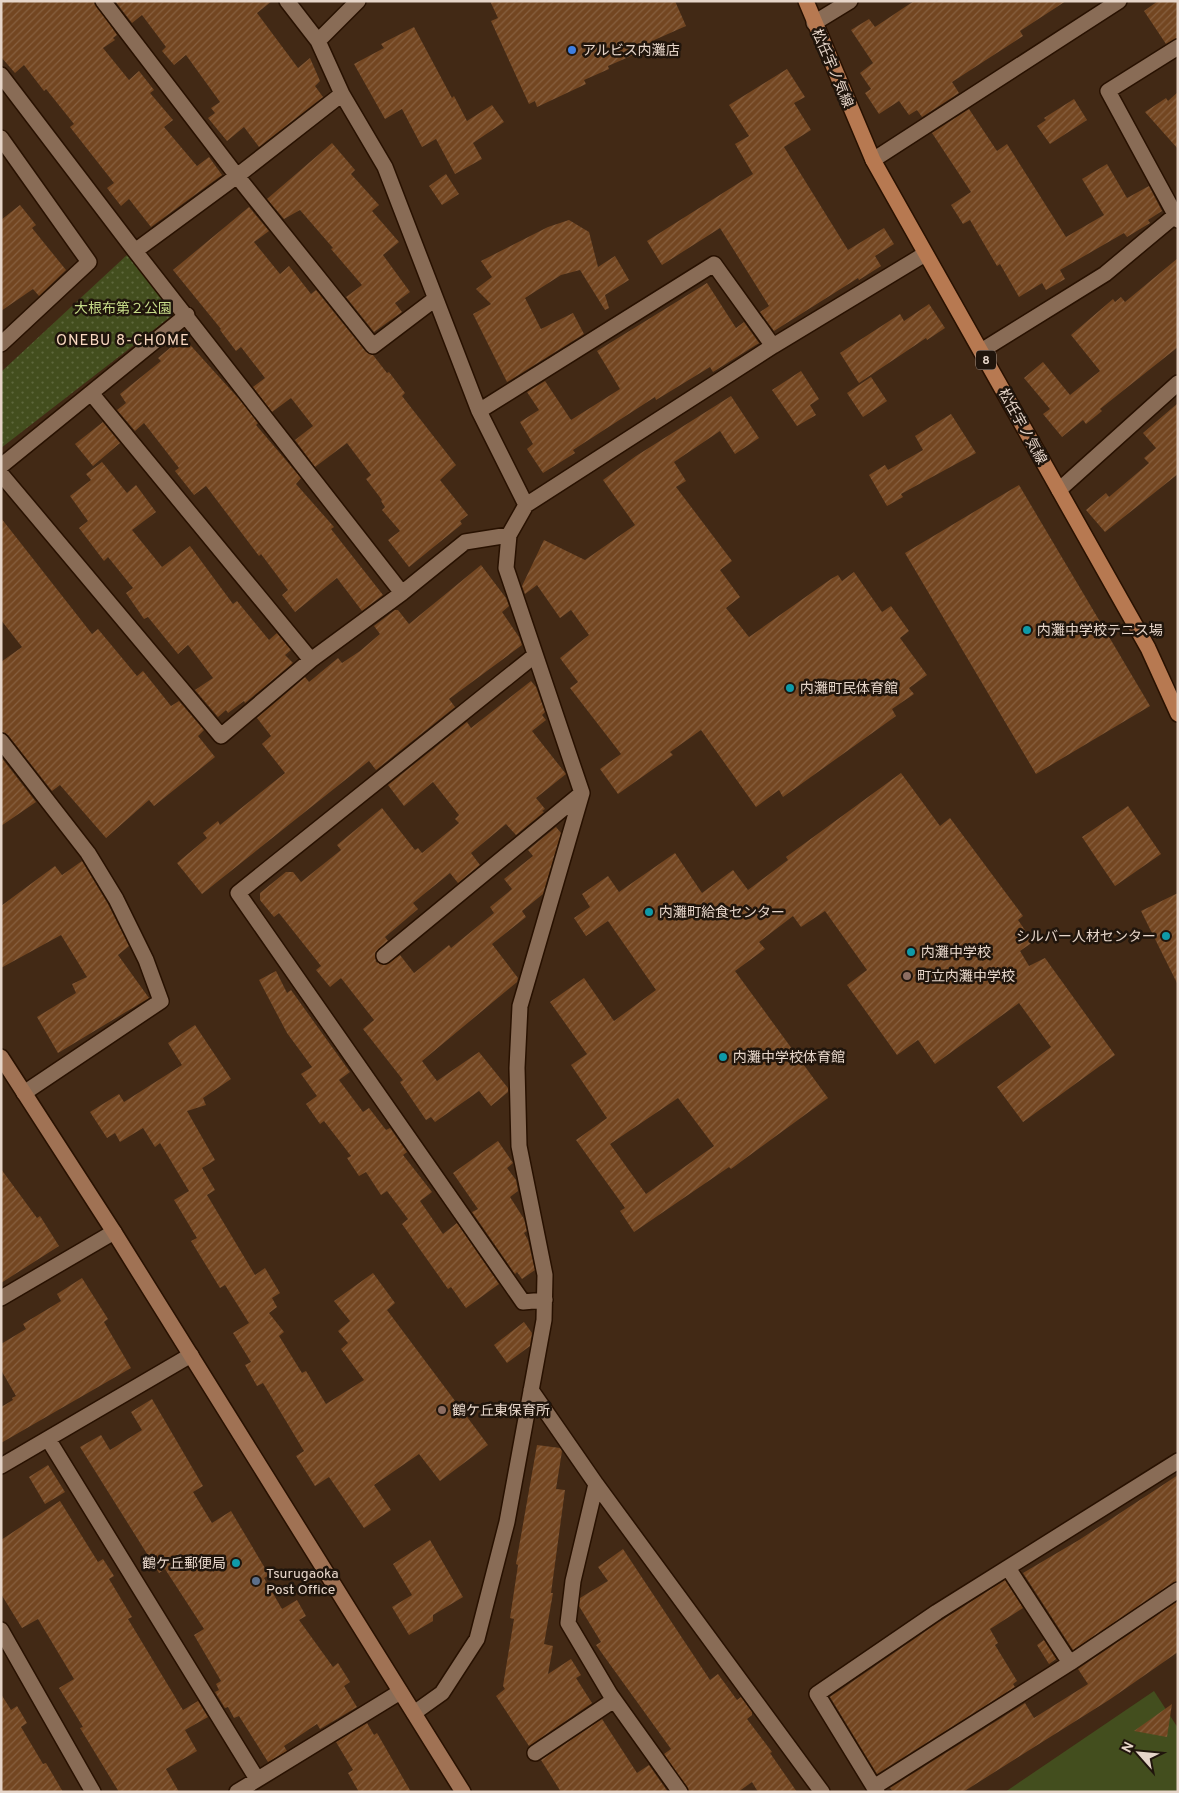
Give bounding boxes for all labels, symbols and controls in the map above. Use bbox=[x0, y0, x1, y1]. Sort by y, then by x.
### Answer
street label: 松任宇ノ気線 bbox=[807, 27, 856, 111]
place label: アルビス内灘店 bbox=[582, 42, 680, 60]
marker: アルビス内灘店 bbox=[566, 44, 578, 56]
park label: 大根布第２公園 bbox=[74, 300, 172, 318]
district label: ONEBU 8-CHOME bbox=[56, 332, 190, 351]
road number: 8 bbox=[976, 350, 996, 370]
street label: 松任宇ノ気線 bbox=[994, 386, 1049, 468]
place label: 内灘中学校テニス場 bbox=[1037, 622, 1163, 640]
marker: 内灘中学校テニス場 bbox=[1021, 624, 1033, 636]
place label: 内灘町民体育館 bbox=[800, 680, 898, 698]
marker: 内灘町民体育館 bbox=[784, 682, 796, 694]
place label: 内灘町給食センター bbox=[659, 904, 785, 922]
marker: 内灘町給食センター bbox=[643, 906, 655, 918]
place label: シルバー人材センター bbox=[1016, 928, 1156, 946]
marker: シルバー人材センター bbox=[1160, 930, 1172, 942]
place label: 内灘中学校 bbox=[921, 944, 991, 962]
marker: 内灘中学校 bbox=[905, 946, 917, 958]
place label: 町立内灘中学校 bbox=[917, 968, 1015, 986]
marker: 町立内灘中学校 bbox=[901, 970, 913, 982]
place label: 内灘中学校体育館 bbox=[733, 1049, 845, 1067]
marker: 内灘中学校体育館 bbox=[717, 1051, 729, 1063]
place label: 鶴ケ丘東保育所 bbox=[452, 1403, 550, 1420]
marker: 鶴ケ丘東保育所 bbox=[436, 1404, 448, 1416]
place label: 鶴ケ丘郵便局 bbox=[142, 1556, 226, 1573]
marker: 鶴ケ丘郵便局 bbox=[230, 1557, 242, 1569]
place label: Tsurugaoka Post Office bbox=[266, 1566, 339, 1599]
marker: Tsurugaoka Post Office bbox=[250, 1575, 262, 1587]
north arrow bbox=[1114, 1728, 1164, 1778]
text: N bbox=[1119, 1739, 1139, 1756]

